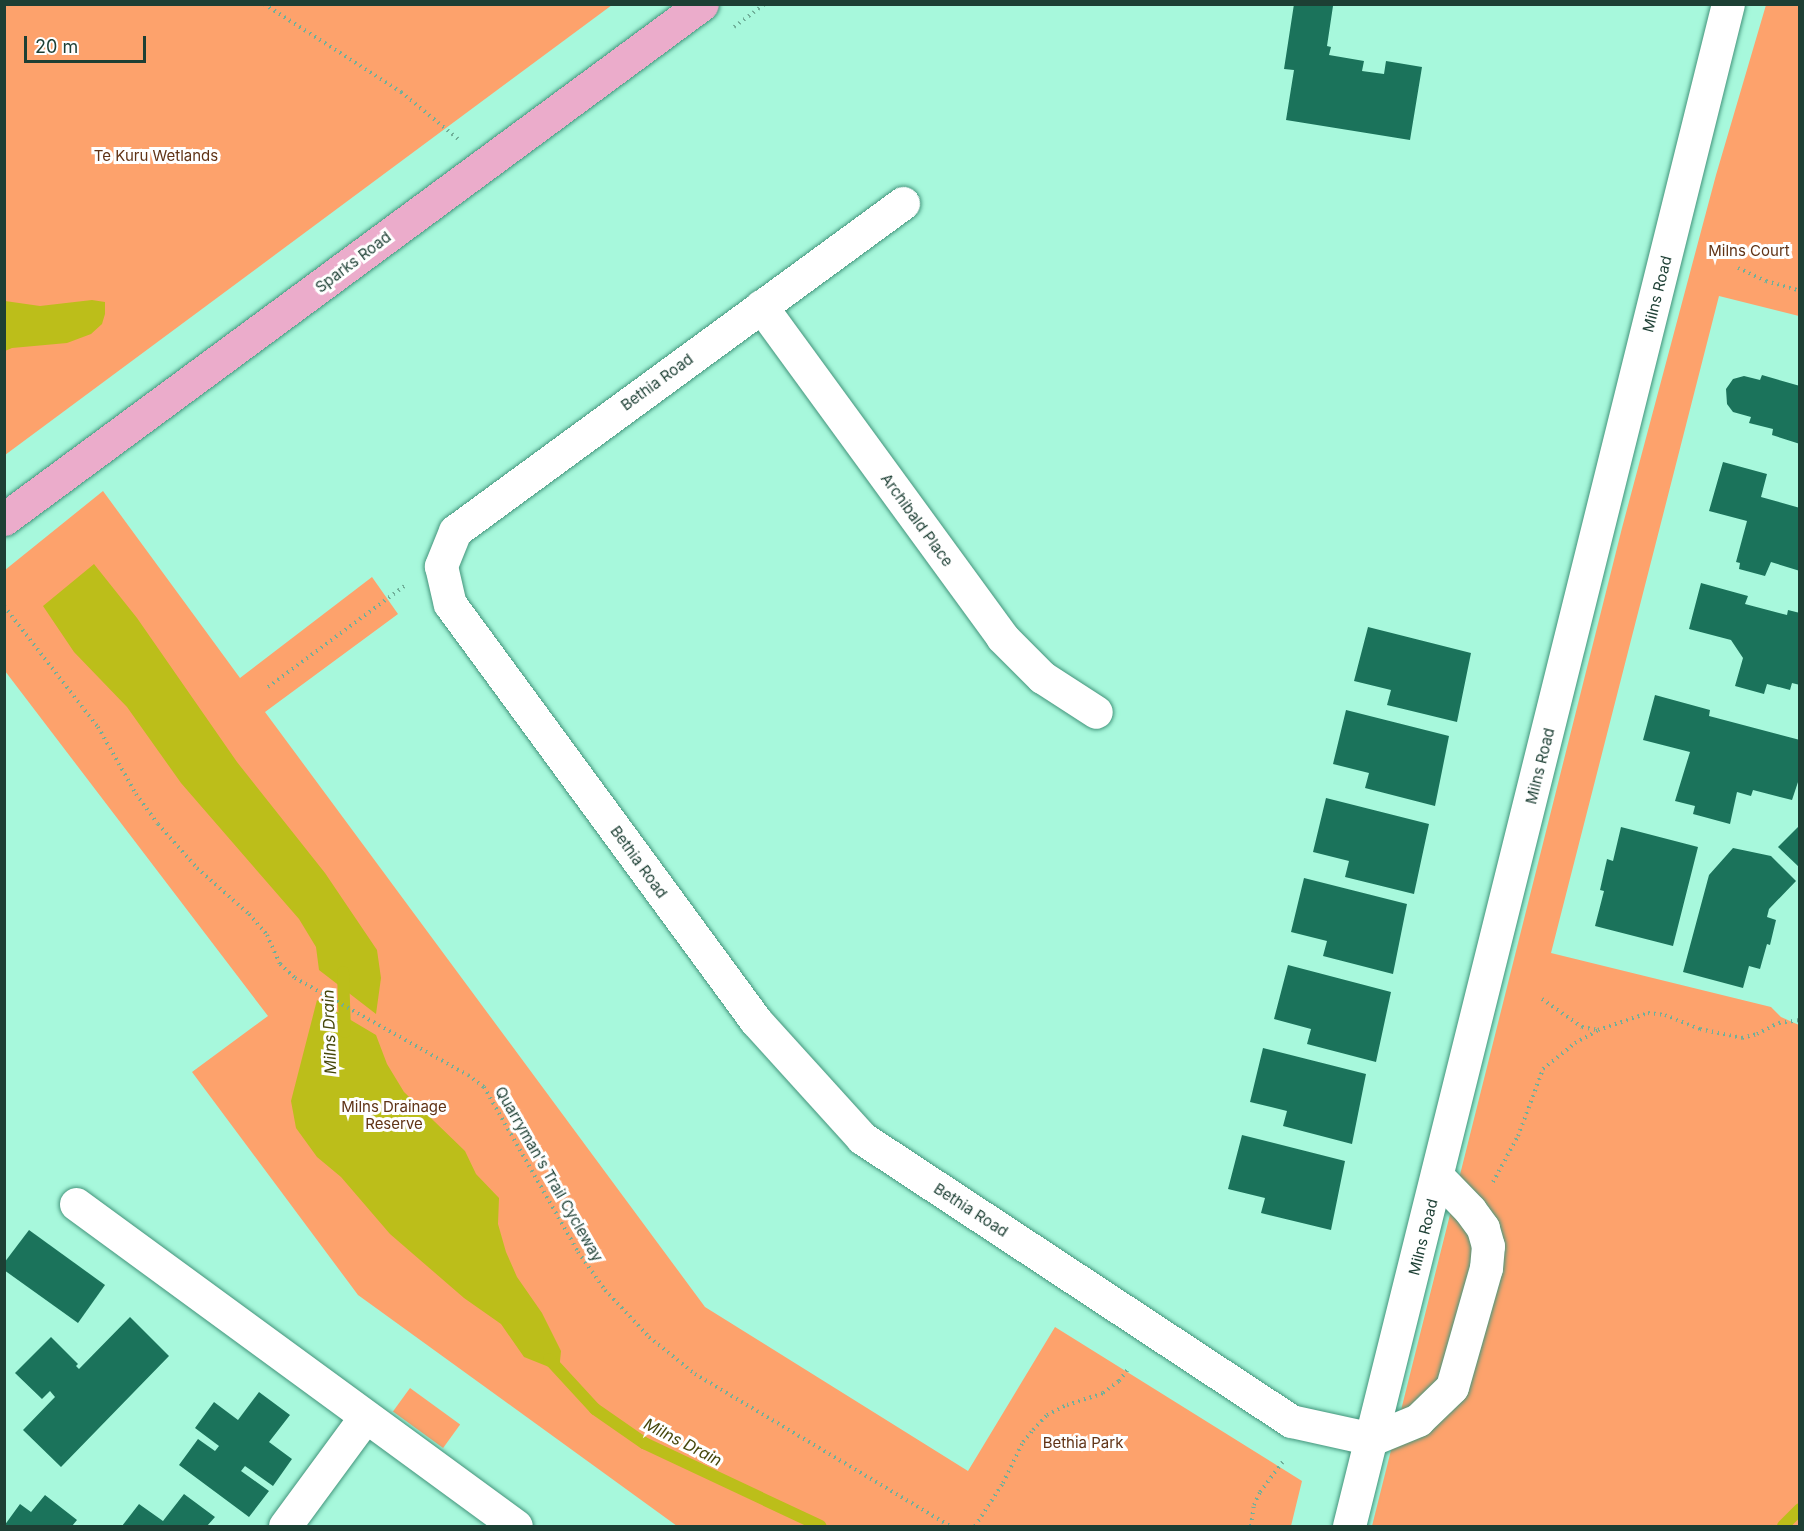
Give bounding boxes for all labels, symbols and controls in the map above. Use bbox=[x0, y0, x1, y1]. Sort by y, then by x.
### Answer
scale bar bbox=[27, 24, 148, 62]
text: 20 m bbox=[35, 36, 78, 57]
park label: Te Kuru Wetlands bbox=[94, 147, 218, 165]
street label: Sparks Road bbox=[312, 228, 394, 296]
park label: Milns Court bbox=[1708, 242, 1790, 260]
street label: Milns Road bbox=[1639, 254, 1675, 334]
street label: Bethia Road bbox=[617, 350, 697, 414]
street label: Archibald Place bbox=[877, 470, 957, 570]
street label: Milns Road bbox=[1522, 726, 1558, 806]
street label: Bethia Road bbox=[607, 822, 671, 902]
water label: Milns Drain bbox=[318, 989, 340, 1075]
street label: Quarryman's Trail Cycleway bbox=[491, 1083, 607, 1265]
park label: Milns Drainage Reserve bbox=[341, 1097, 447, 1132]
street label: Bethia Road bbox=[931, 1179, 1011, 1241]
street label: Milns Road bbox=[1405, 1197, 1441, 1277]
water label: Milns Drain bbox=[641, 1414, 725, 1470]
park label: Bethia Park bbox=[1043, 1434, 1123, 1452]

